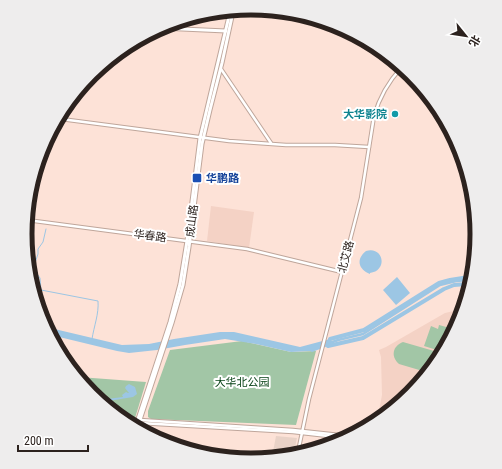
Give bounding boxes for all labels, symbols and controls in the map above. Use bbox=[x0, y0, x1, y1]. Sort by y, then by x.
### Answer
north arrow bbox=[446, 16, 486, 56]
text: 北 bbox=[466, 33, 483, 49]
place label: 大华影院 bbox=[343, 108, 387, 121]
marker: 大华影院 bbox=[390, 109, 400, 119]
marker: 华鹏路 bbox=[191, 172, 203, 184]
place label: 华鹏路 bbox=[206, 172, 240, 185]
street label: 成山路 bbox=[184, 204, 200, 238]
street label: 华春路 bbox=[133, 228, 167, 244]
street label: 北艾路 bbox=[335, 239, 357, 275]
park label: 大华北公园 bbox=[215, 376, 270, 389]
scale bar bbox=[18, 427, 88, 453]
text: 200 m bbox=[24, 434, 54, 448]

